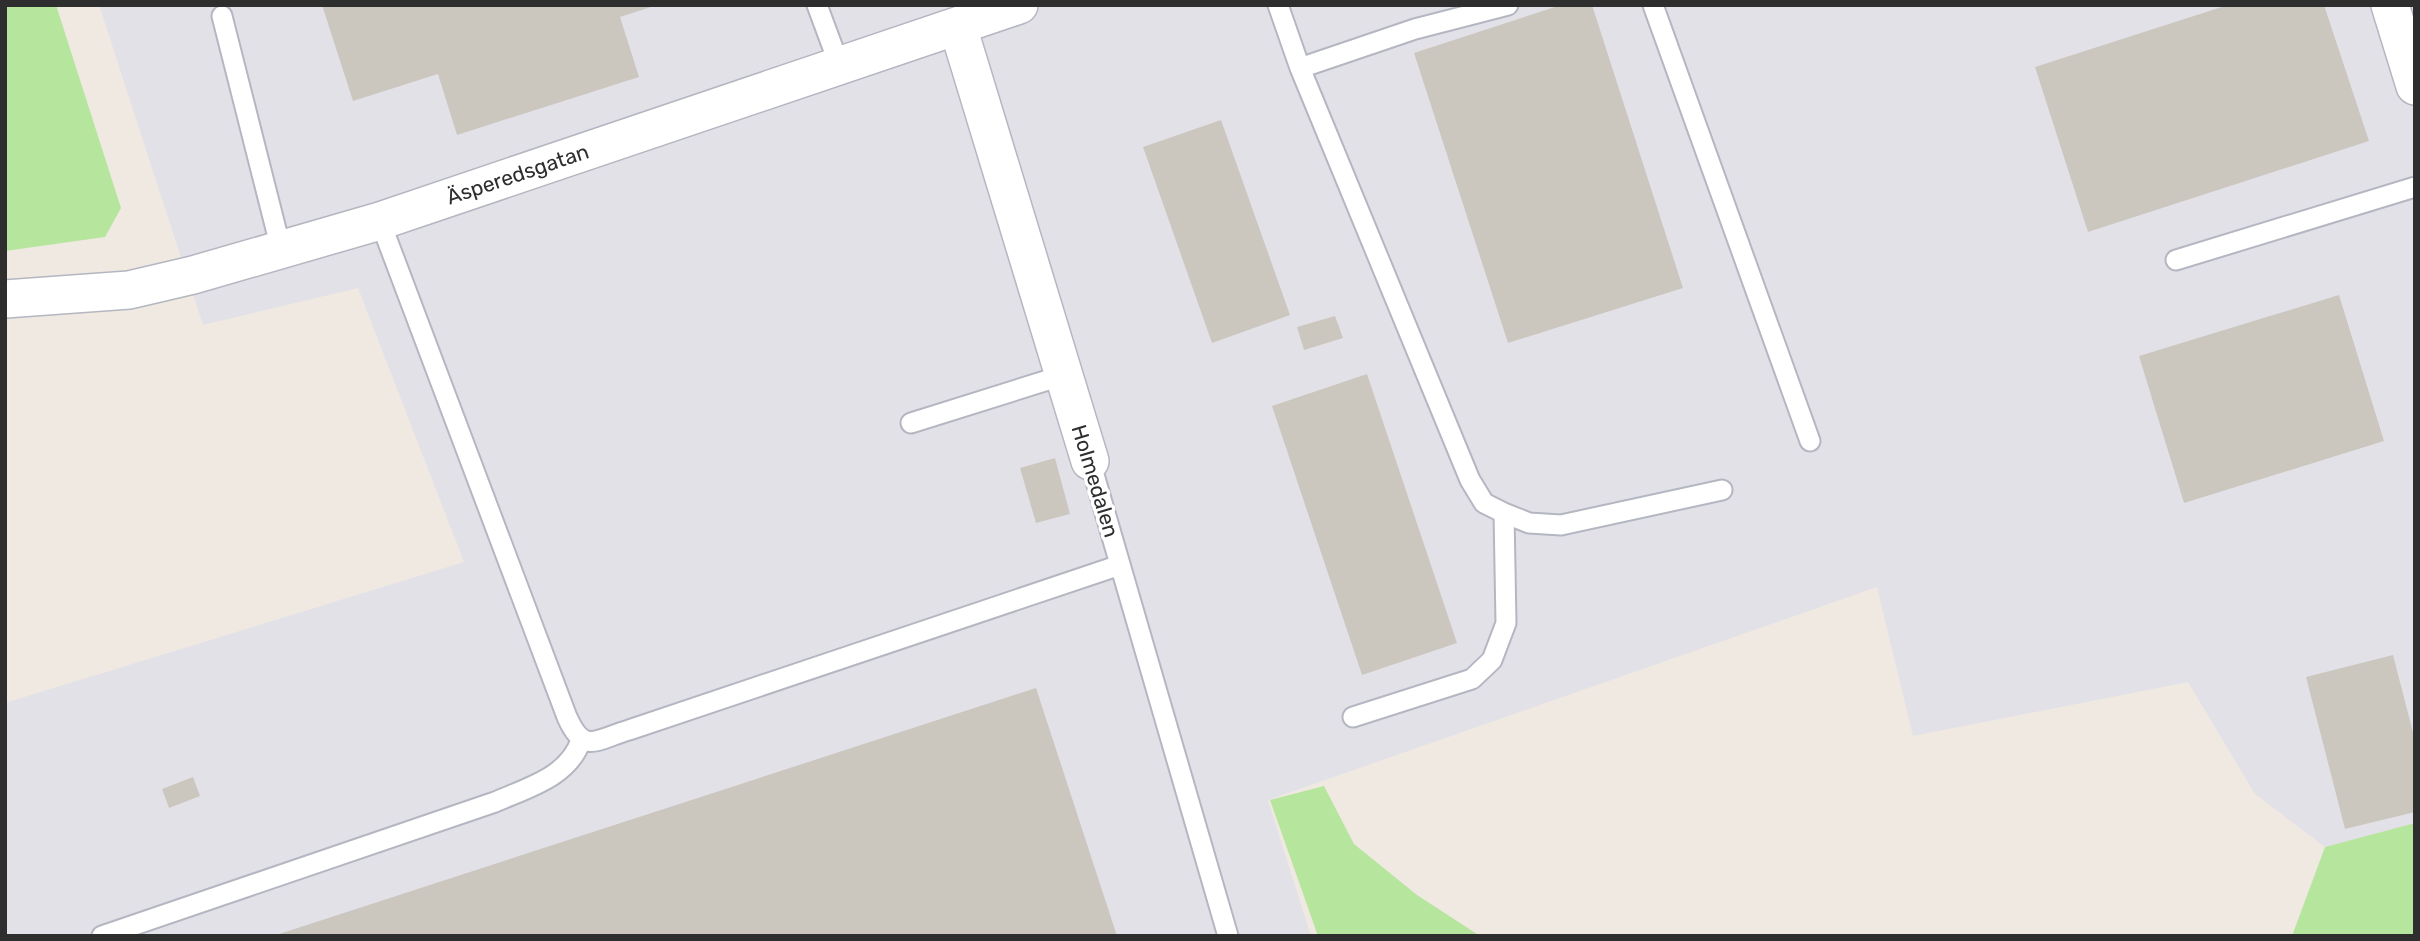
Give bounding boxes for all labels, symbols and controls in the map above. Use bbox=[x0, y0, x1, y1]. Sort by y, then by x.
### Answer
street label: Äsperedsgatan bbox=[443, 138, 592, 210]
street label: Holmedalen bbox=[1067, 422, 1124, 540]

